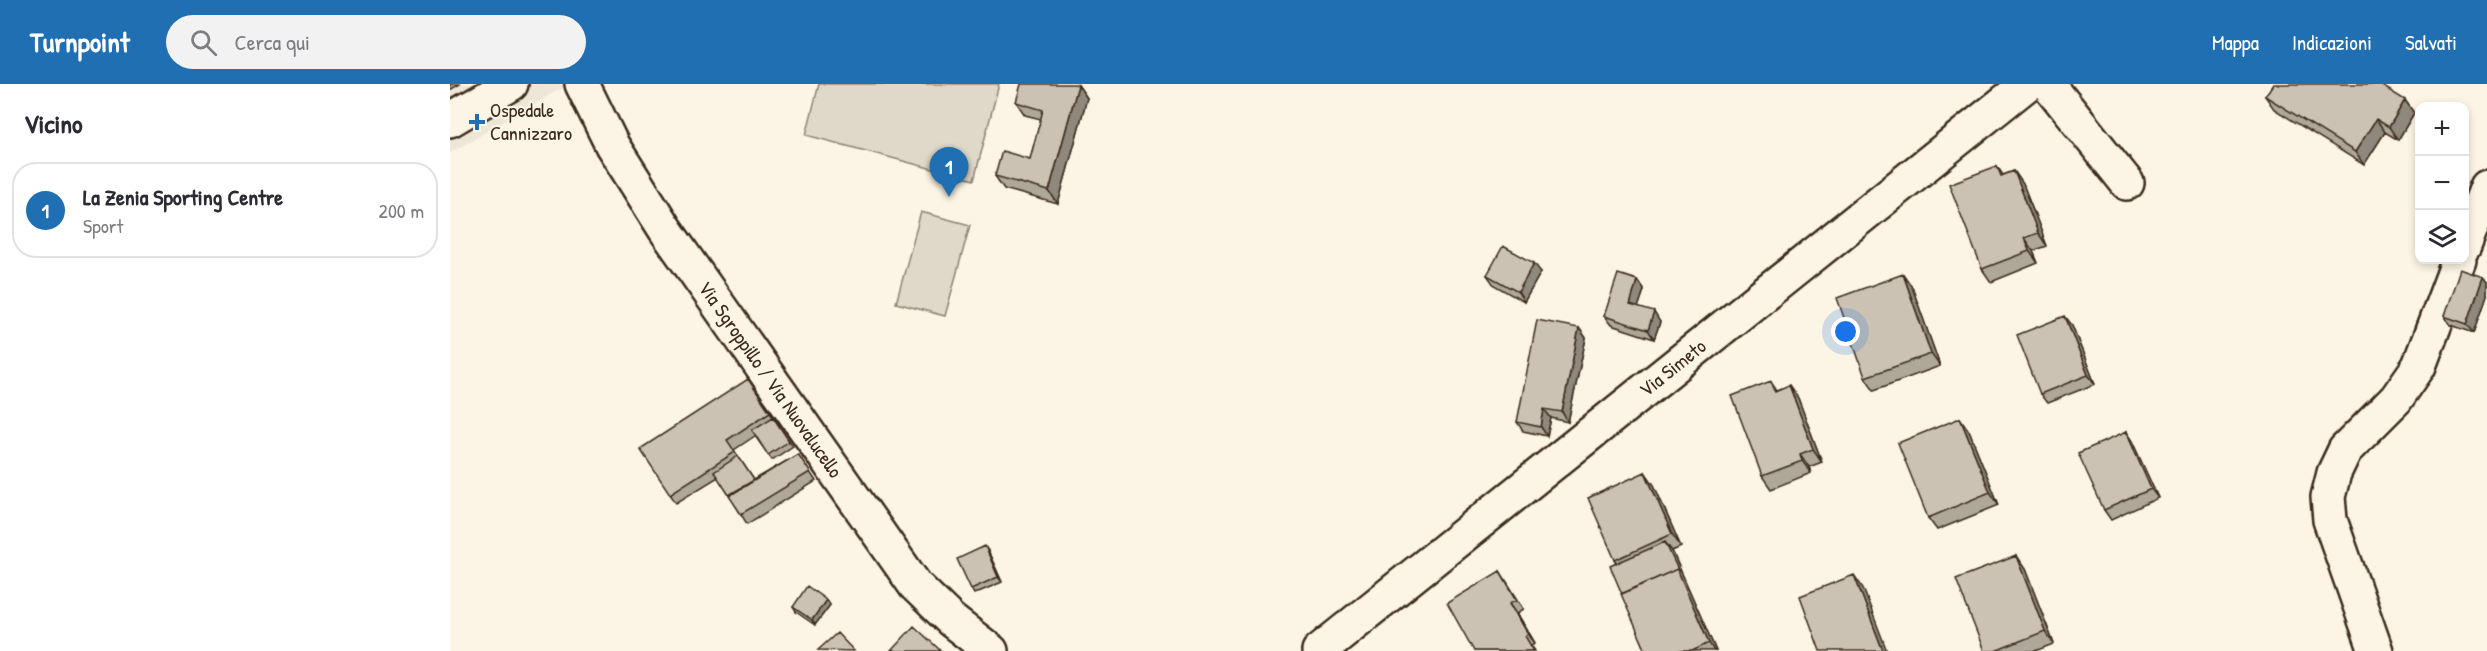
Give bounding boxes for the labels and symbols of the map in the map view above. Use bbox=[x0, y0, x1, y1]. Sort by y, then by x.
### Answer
place label: Ospedale Cannizzaro bbox=[490, 96, 572, 146]
marker: Ospedale Cannizzaro bbox=[468, 113, 486, 131]
pin: 1 bbox=[930, 147, 968, 197]
street label: Via Sgroppillo / Via Nuovalucello bbox=[693, 275, 849, 483]
your location bbox=[1831, 317, 1860, 346]
street label: Via Simeto bbox=[1633, 332, 1711, 402]

